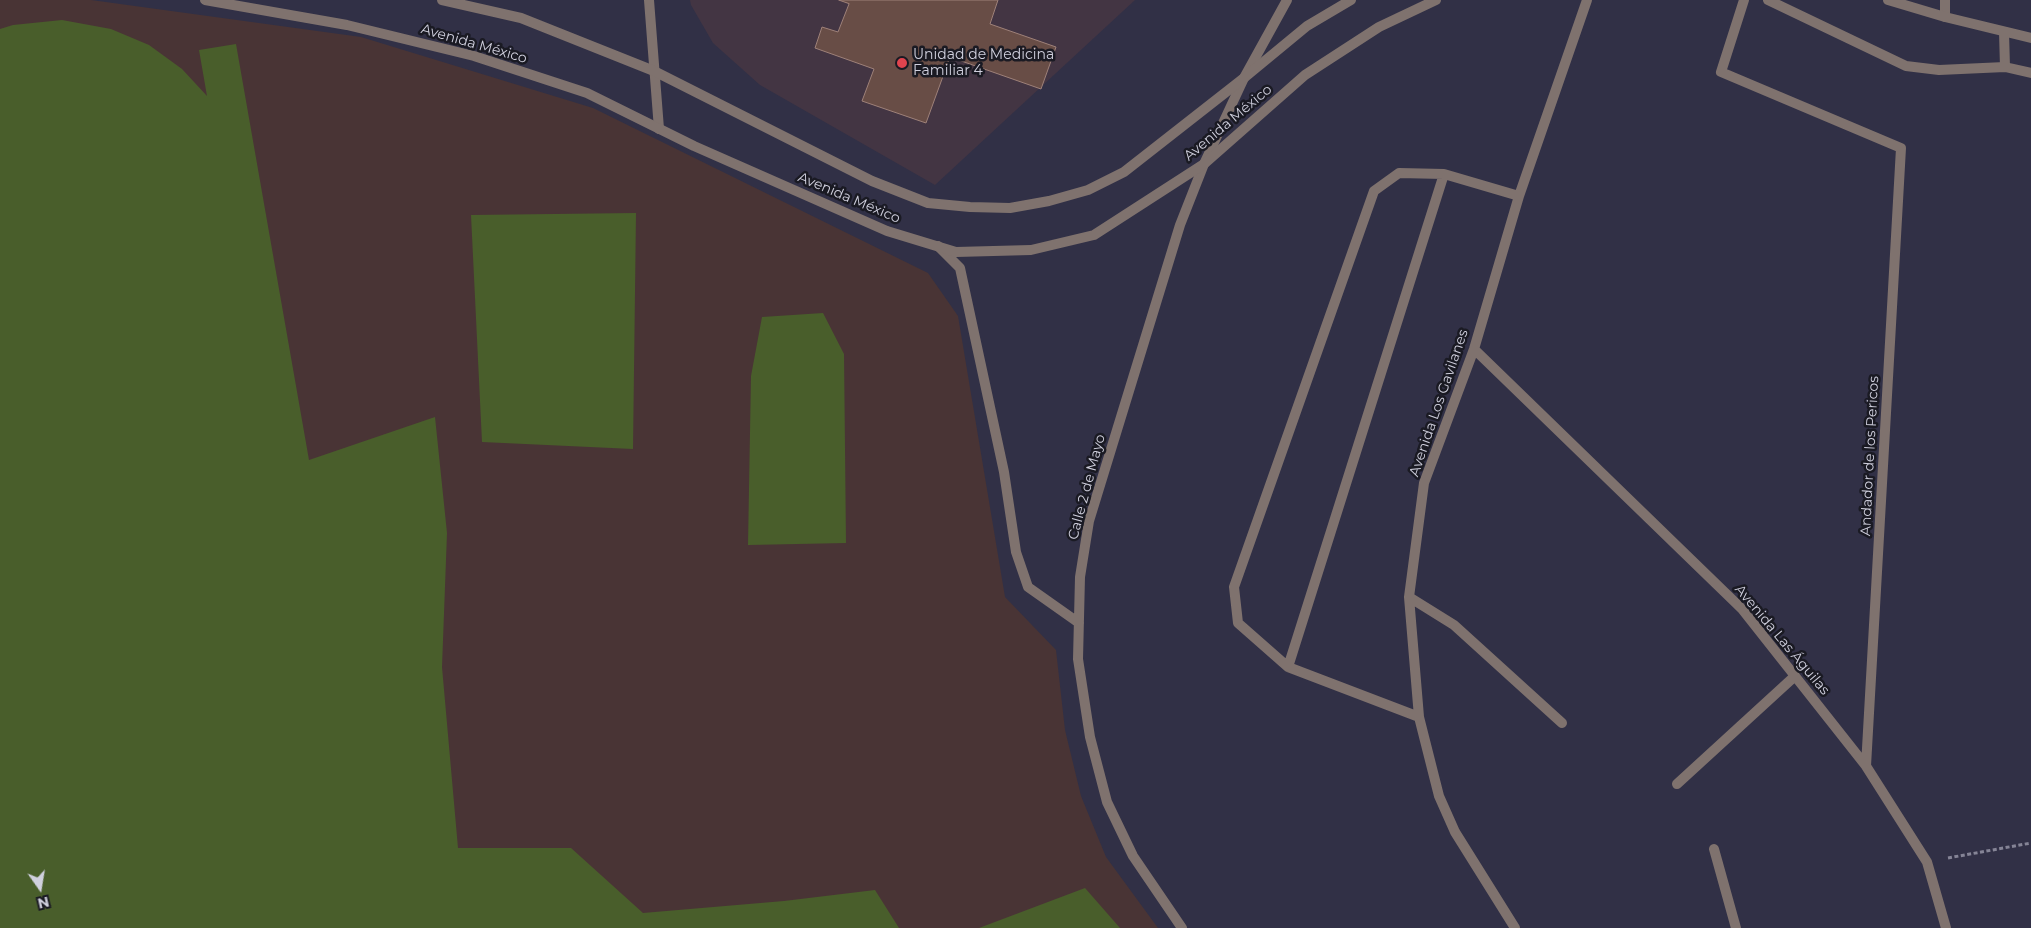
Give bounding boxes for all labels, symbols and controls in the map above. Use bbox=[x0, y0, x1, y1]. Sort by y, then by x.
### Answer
street label: Avenida México bbox=[419, 21, 529, 67]
place label: Unidad de Medicina Familiar 4 bbox=[913, 47, 1054, 80]
marker: Unidad de Medicina Familiar 4 bbox=[895, 56, 909, 70]
street label: Avenida México bbox=[1181, 81, 1275, 165]
street label: Avenida México bbox=[795, 169, 903, 227]
street label: Avenida Los Gavilanes bbox=[1406, 327, 1472, 479]
street label: Andador de los Pericos bbox=[1857, 375, 1883, 537]
street label: Calle 2 de Mayo bbox=[1065, 432, 1109, 542]
street label: Avenida Las Águilas bbox=[1731, 581, 1833, 699]
north arrow bbox=[15, 863, 65, 913]
text: N bbox=[36, 893, 51, 913]

